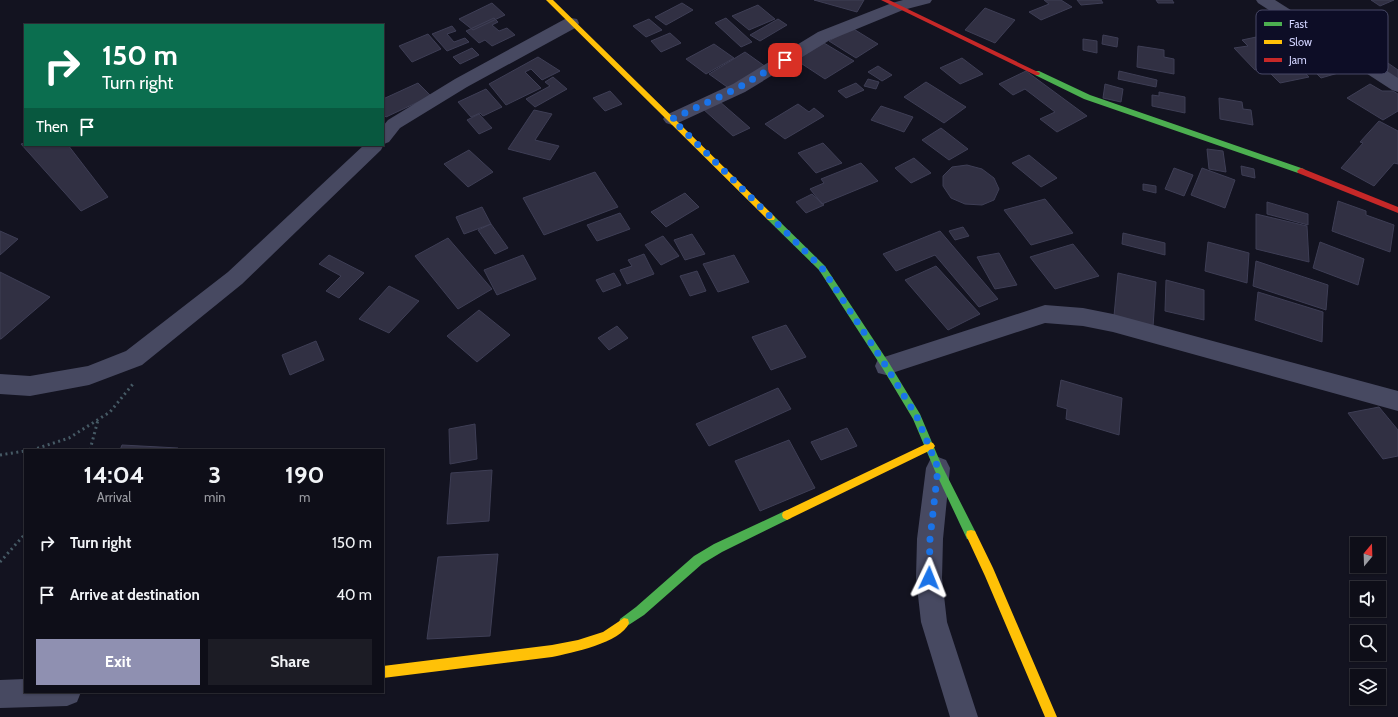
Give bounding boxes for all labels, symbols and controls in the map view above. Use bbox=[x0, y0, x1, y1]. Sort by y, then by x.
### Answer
legend bbox=[1256, 10, 1388, 74]
text: Fast bbox=[1289, 17, 1308, 31]
text: Slow bbox=[1289, 35, 1312, 49]
text: 150 m bbox=[102, 38, 178, 72]
icon: right bbox=[36, 40, 88, 92]
pin bbox=[768, 43, 802, 77]
icon: arrive bbox=[774, 49, 796, 71]
text: Jam bbox=[1288, 53, 1307, 67]
text: Turn right bbox=[102, 72, 173, 94]
icon: arrive bbox=[76, 116, 98, 138]
text: Then bbox=[36, 118, 68, 136]
text: 14:04 bbox=[84, 460, 145, 489]
text: 3 bbox=[208, 460, 221, 489]
text: 190 bbox=[285, 460, 324, 489]
text: Arrival bbox=[97, 489, 131, 505]
text: min bbox=[204, 489, 226, 505]
text: m bbox=[299, 489, 310, 505]
icon: right bbox=[36, 532, 58, 554]
text: Turn right bbox=[70, 534, 131, 552]
text: 150 m bbox=[332, 534, 372, 552]
north arrow bbox=[1350, 537, 1386, 573]
map controls bbox=[1350, 537, 1386, 705]
position arrow bbox=[908, 557, 950, 599]
button: sound bbox=[1350, 581, 1386, 617]
icon: arrive bbox=[36, 584, 58, 606]
text: Arrive at destination bbox=[70, 586, 200, 604]
text: 40 m bbox=[336, 586, 372, 604]
button: search bbox=[1350, 625, 1386, 661]
button: Exit bbox=[36, 639, 200, 685]
button: Share bbox=[208, 639, 372, 685]
button: layers bbox=[1350, 669, 1386, 705]

